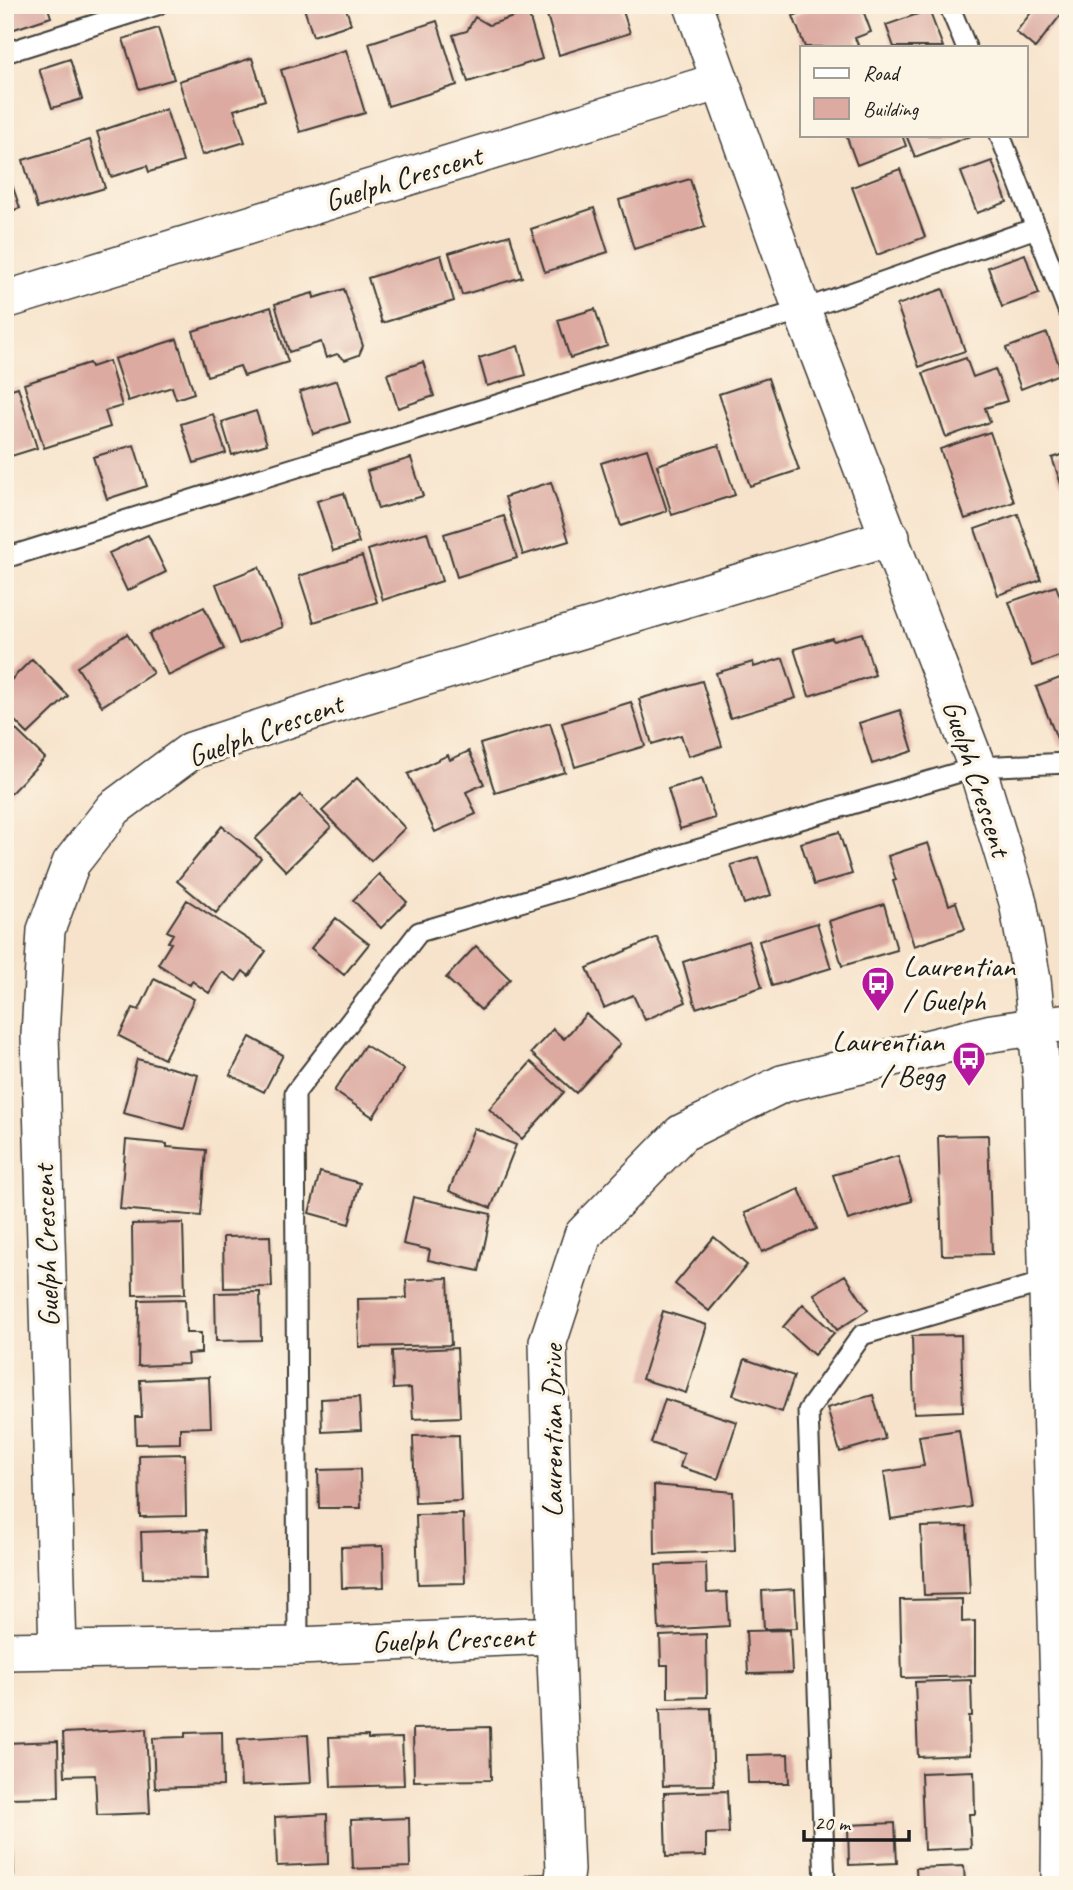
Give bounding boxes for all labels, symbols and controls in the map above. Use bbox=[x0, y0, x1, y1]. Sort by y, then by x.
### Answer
legend bbox=[800, 46, 1028, 136]
text: Road bbox=[863, 60, 902, 86]
text: Building bbox=[863, 96, 920, 122]
street label: Guelph Crescent bbox=[320, 135, 489, 220]
street label: Guelph Crescent bbox=[182, 683, 351, 776]
street label: Guelph Crescent bbox=[934, 695, 1021, 864]
place label: Laurentian / Guelph bbox=[903, 947, 1017, 1019]
bus stop icon: Laurentian / Guelph bbox=[859, 964, 897, 1013]
place label: Laurentian / Begg bbox=[832, 1022, 946, 1094]
bus stop icon: Laurentian / Begg bbox=[950, 1039, 988, 1088]
street label: Guelph Crescent bbox=[24, 1161, 68, 1328]
street label: Laurentian Drive bbox=[533, 1342, 571, 1517]
street label: Guelph Crescent bbox=[371, 1617, 538, 1661]
scale bar bbox=[804, 1799, 908, 1843]
text: 20 m bbox=[814, 1810, 852, 1836]

